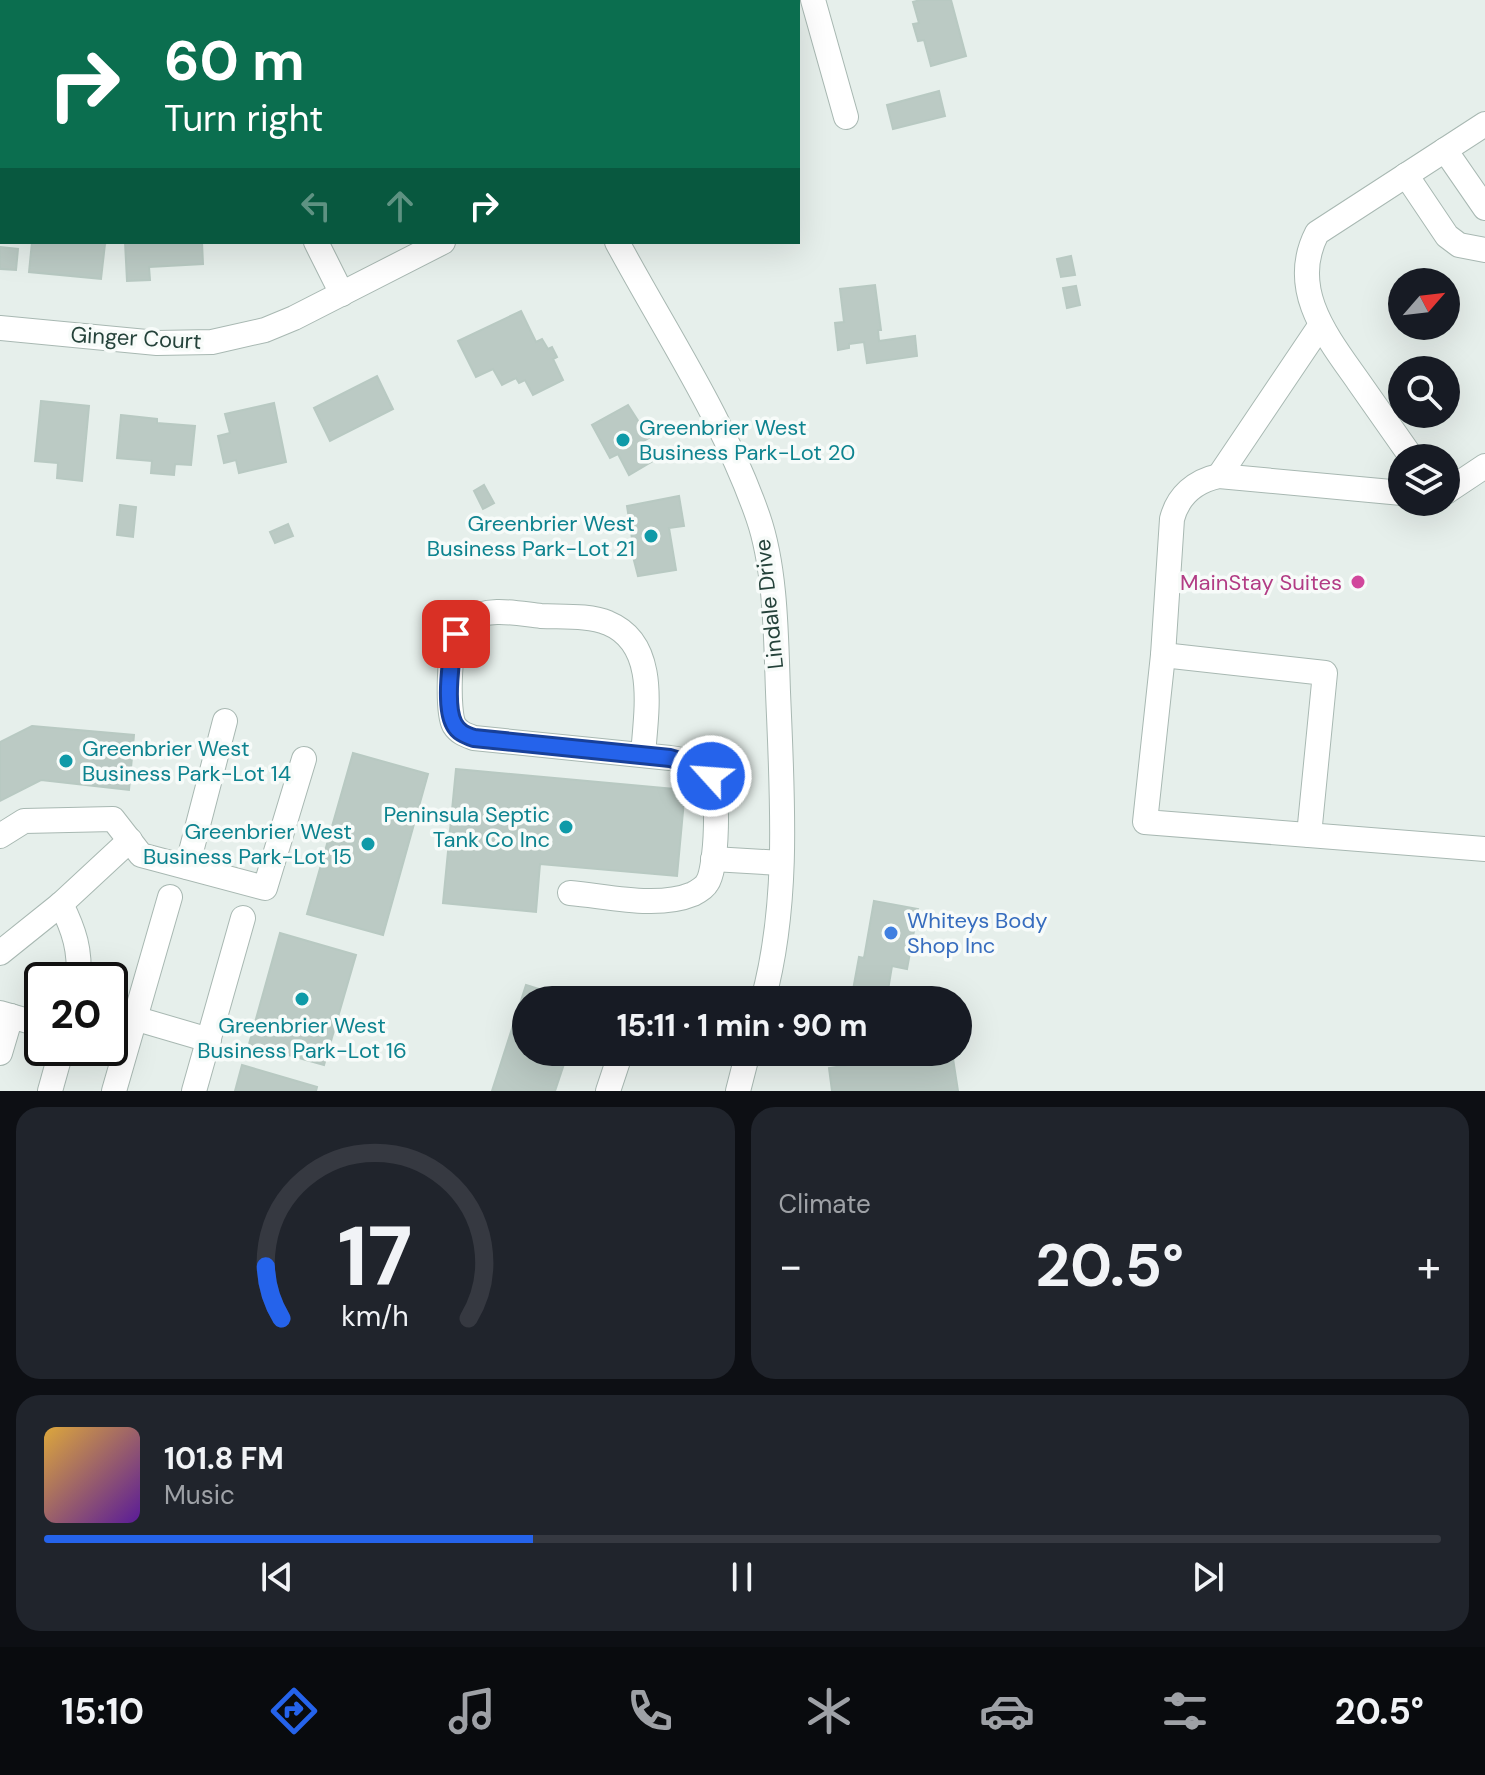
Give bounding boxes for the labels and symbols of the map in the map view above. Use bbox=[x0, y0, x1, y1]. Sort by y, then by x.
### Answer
north arrow bbox=[1388, 268, 1460, 340]
street label: Ginger Court bbox=[70, 320, 202, 356]
place label: Greenbrier West Business Park-Lot 20 bbox=[639, 413, 855, 467]
marker: Greenbrier West Business Park-Lot 20 bbox=[614, 431, 632, 449]
place label: Greenbrier West Business Park-Lot 21 bbox=[427, 509, 635, 563]
marker: Greenbrier West Business Park-Lot 21 bbox=[642, 527, 660, 545]
street label: Lindale Drive bbox=[748, 538, 790, 670]
place label: MainStay Suites bbox=[1180, 568, 1342, 597]
marker: MainStay Suites bbox=[1349, 573, 1367, 591]
pin bbox=[422, 600, 490, 668]
place label: Greenbrier West Business Park-Lot 14 bbox=[82, 734, 291, 788]
position arrow bbox=[669, 734, 753, 818]
marker: Greenbrier West Business Park-Lot 14 bbox=[57, 752, 75, 770]
place label: Peninsula Septic Tank Co Inc bbox=[383, 800, 550, 854]
place label: Greenbrier West Business Park-Lot 15 bbox=[143, 817, 352, 871]
marker: Peninsula Septic Tank Co Inc bbox=[557, 818, 575, 836]
marker: Greenbrier West Business Park-Lot 15 bbox=[359, 835, 377, 853]
place label: Whiteys Body Shop Inc bbox=[907, 906, 1047, 960]
marker: Whiteys Body Shop Inc bbox=[882, 924, 900, 942]
speed limit sign: 20 bbox=[24, 962, 128, 1066]
marker: Greenbrier West Business Park-Lot 16 bbox=[293, 990, 311, 1008]
place label: Greenbrier West Business Park-Lot 16 bbox=[197, 1011, 407, 1065]

